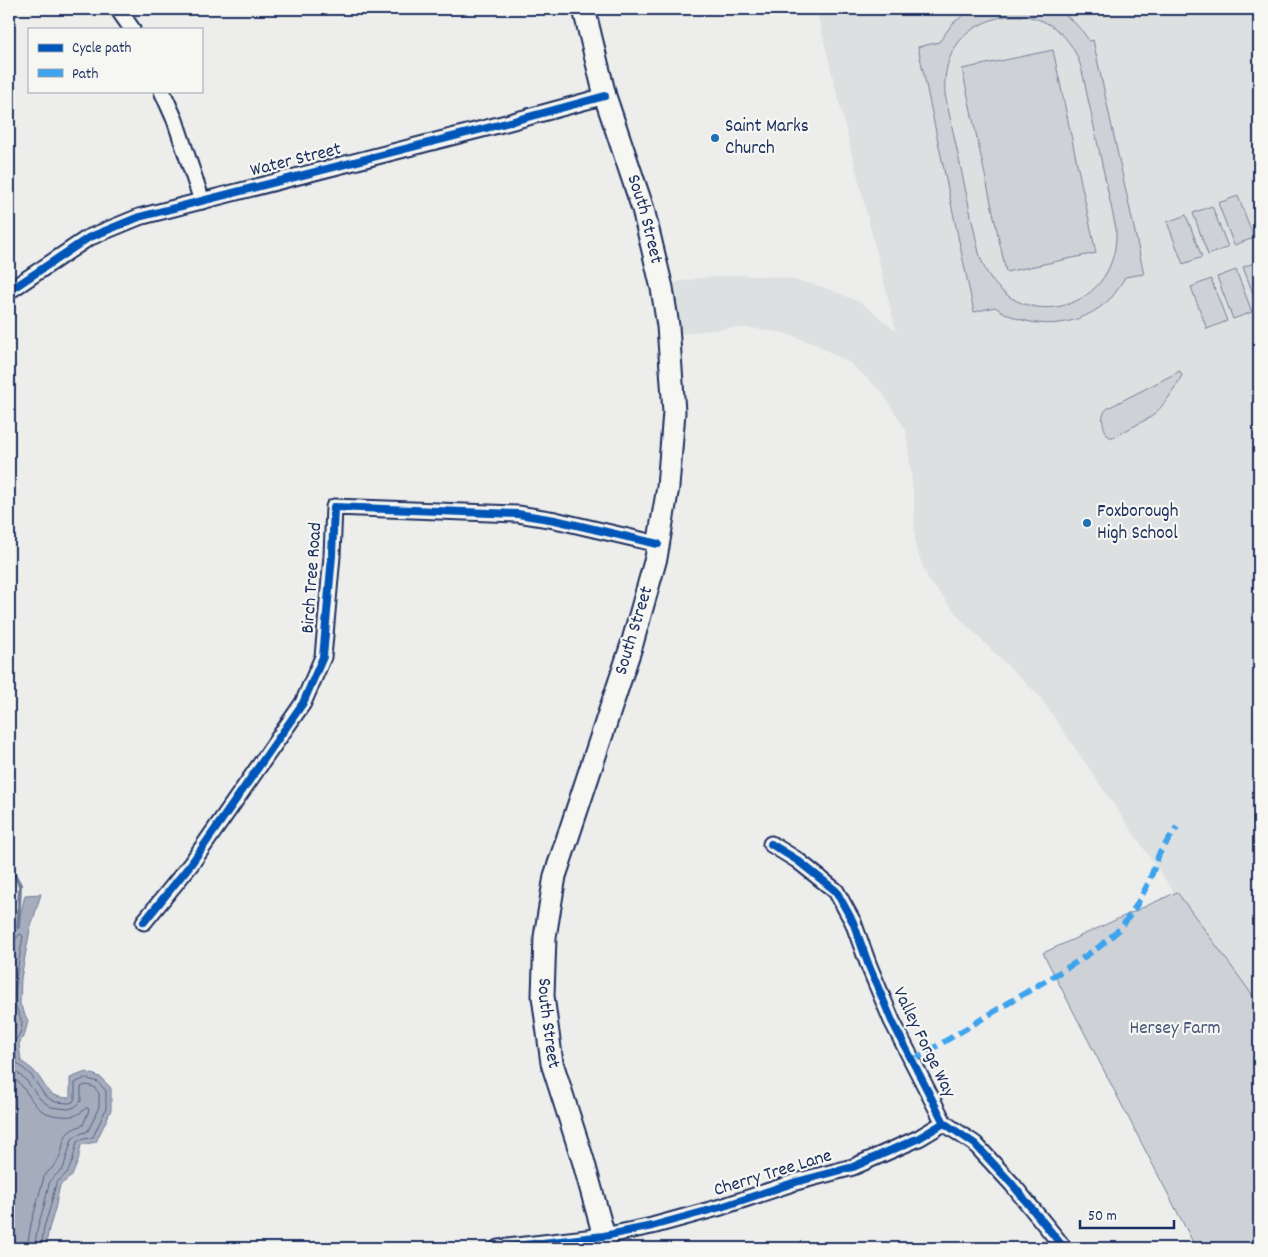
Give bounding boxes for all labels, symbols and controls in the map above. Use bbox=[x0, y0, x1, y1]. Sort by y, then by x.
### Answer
legend bbox=[28, 28, 202, 92]
text: Cycle path bbox=[72, 38, 132, 60]
text: Path bbox=[72, 64, 98, 86]
place label: Saint Marks Church bbox=[725, 114, 809, 163]
marker: Saint Marks Church bbox=[709, 132, 721, 144]
street label: Water Street bbox=[248, 137, 344, 185]
street label: South Street bbox=[619, 171, 669, 267]
place label: Foxborough High School bbox=[1097, 499, 1178, 548]
marker: Foxborough High School bbox=[1081, 517, 1093, 529]
street label: Birch Tree Road bbox=[296, 521, 330, 635]
street label: South Street bbox=[609, 583, 661, 679]
street label: South Street bbox=[529, 977, 567, 1072]
street label: Valley Forge Way bbox=[885, 983, 962, 1103]
park label: Hersey Farm bbox=[1129, 1016, 1221, 1043]
street label: Cherry Tree Lane bbox=[711, 1143, 835, 1205]
scale bar bbox=[1080, 1197, 1174, 1229]
text: 50 m bbox=[1088, 1206, 1117, 1228]

